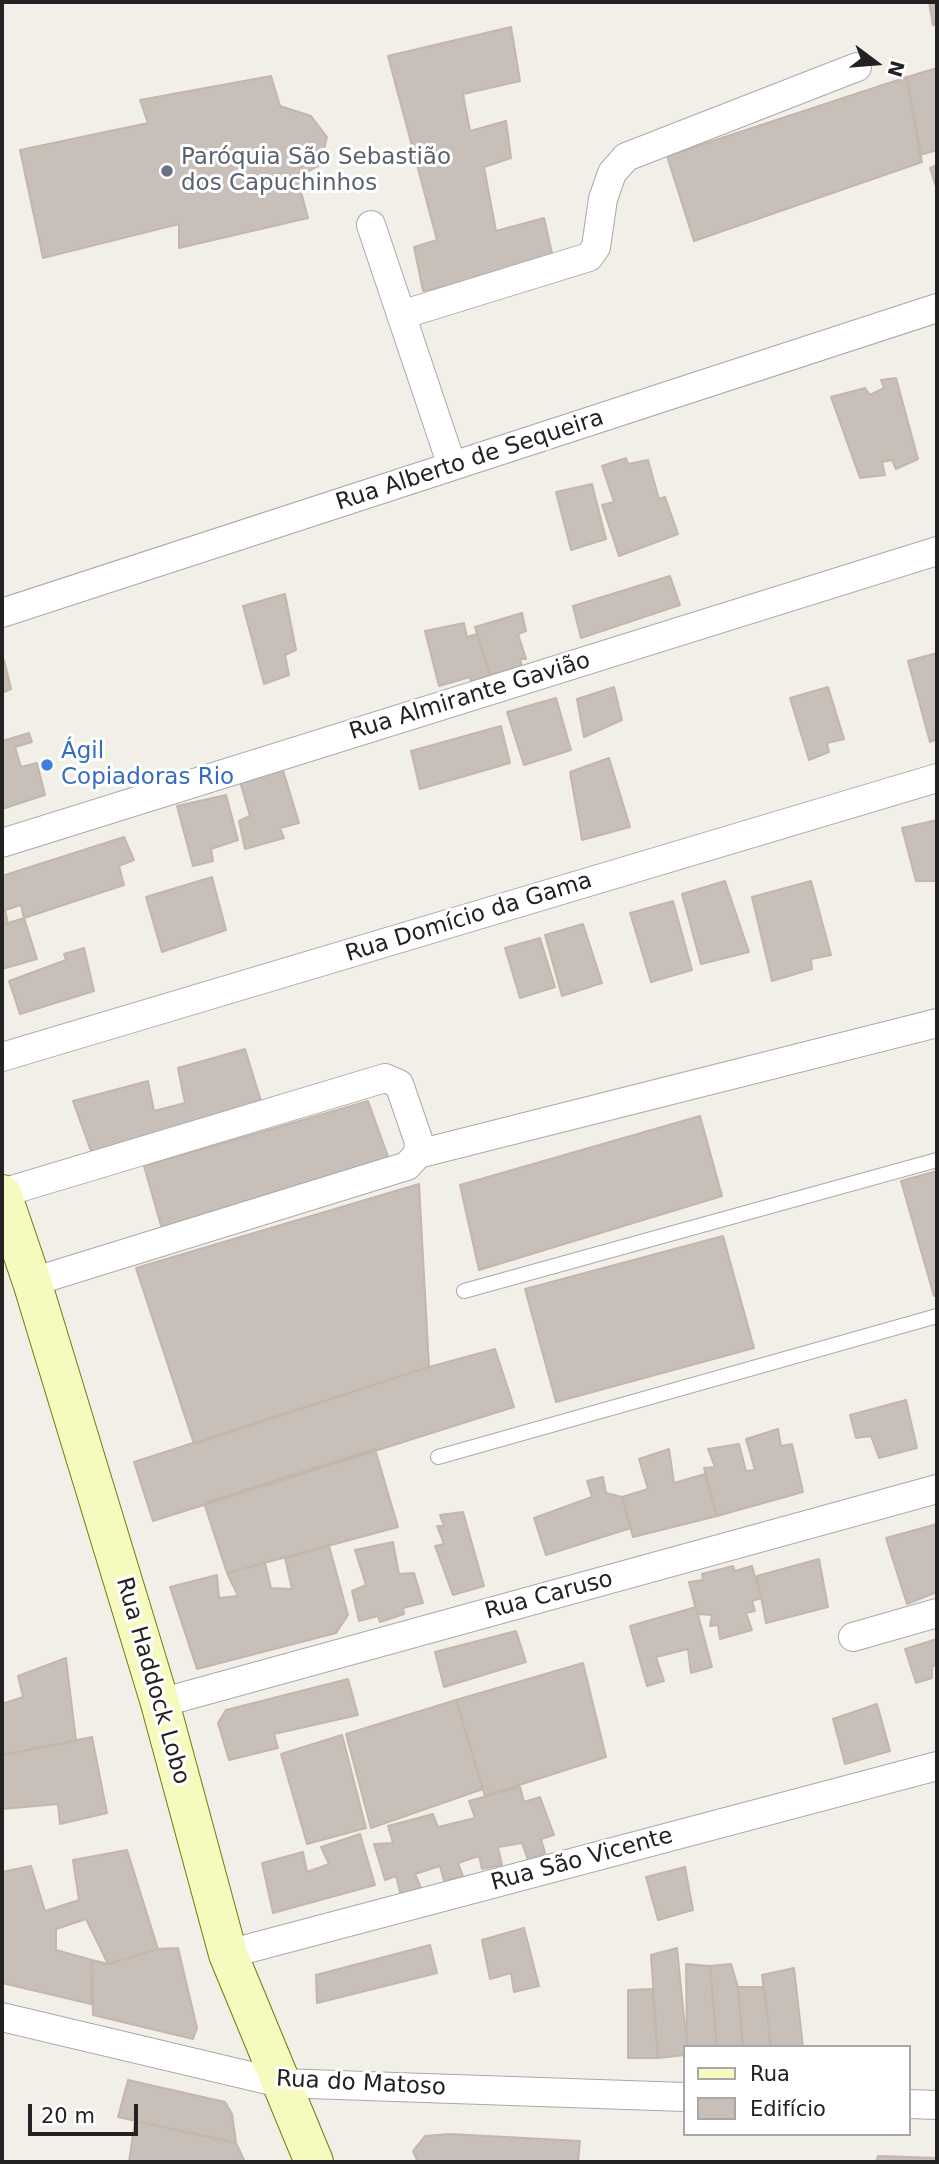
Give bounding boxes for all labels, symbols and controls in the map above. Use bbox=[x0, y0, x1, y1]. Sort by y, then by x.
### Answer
north arrow bbox=[841, 28, 911, 98]
text: N bbox=[883, 58, 909, 79]
place label: Paróquia São Sebastião dos Capuchinhos bbox=[181, 144, 451, 198]
marker: Paróquia São Sebastião dos Capuchinhos bbox=[159, 163, 175, 179]
street label: Rua Alberto de Sequeira bbox=[333, 405, 607, 517]
street label: Rua Almirante Gavião bbox=[346, 647, 594, 747]
place label: Ágil Copiadoras Rio bbox=[61, 738, 234, 792]
marker: Ágil Copiadoras Rio bbox=[39, 757, 55, 773]
street label: Rua Domício da Gama bbox=[342, 867, 596, 969]
street label: Rua Caruso bbox=[482, 1566, 616, 1626]
street label: Rua Haddock Lobo bbox=[109, 1574, 195, 1788]
street label: Rua São Vicente bbox=[488, 1822, 676, 1898]
legend bbox=[684, 2045, 911, 2136]
text: Rua bbox=[750, 2062, 790, 2086]
street label: Rua do Matoso bbox=[275, 2066, 447, 2102]
scale bar bbox=[32, 2090, 142, 2134]
text: Edifício bbox=[750, 2097, 826, 2121]
text: 20 m bbox=[41, 2104, 95, 2128]

